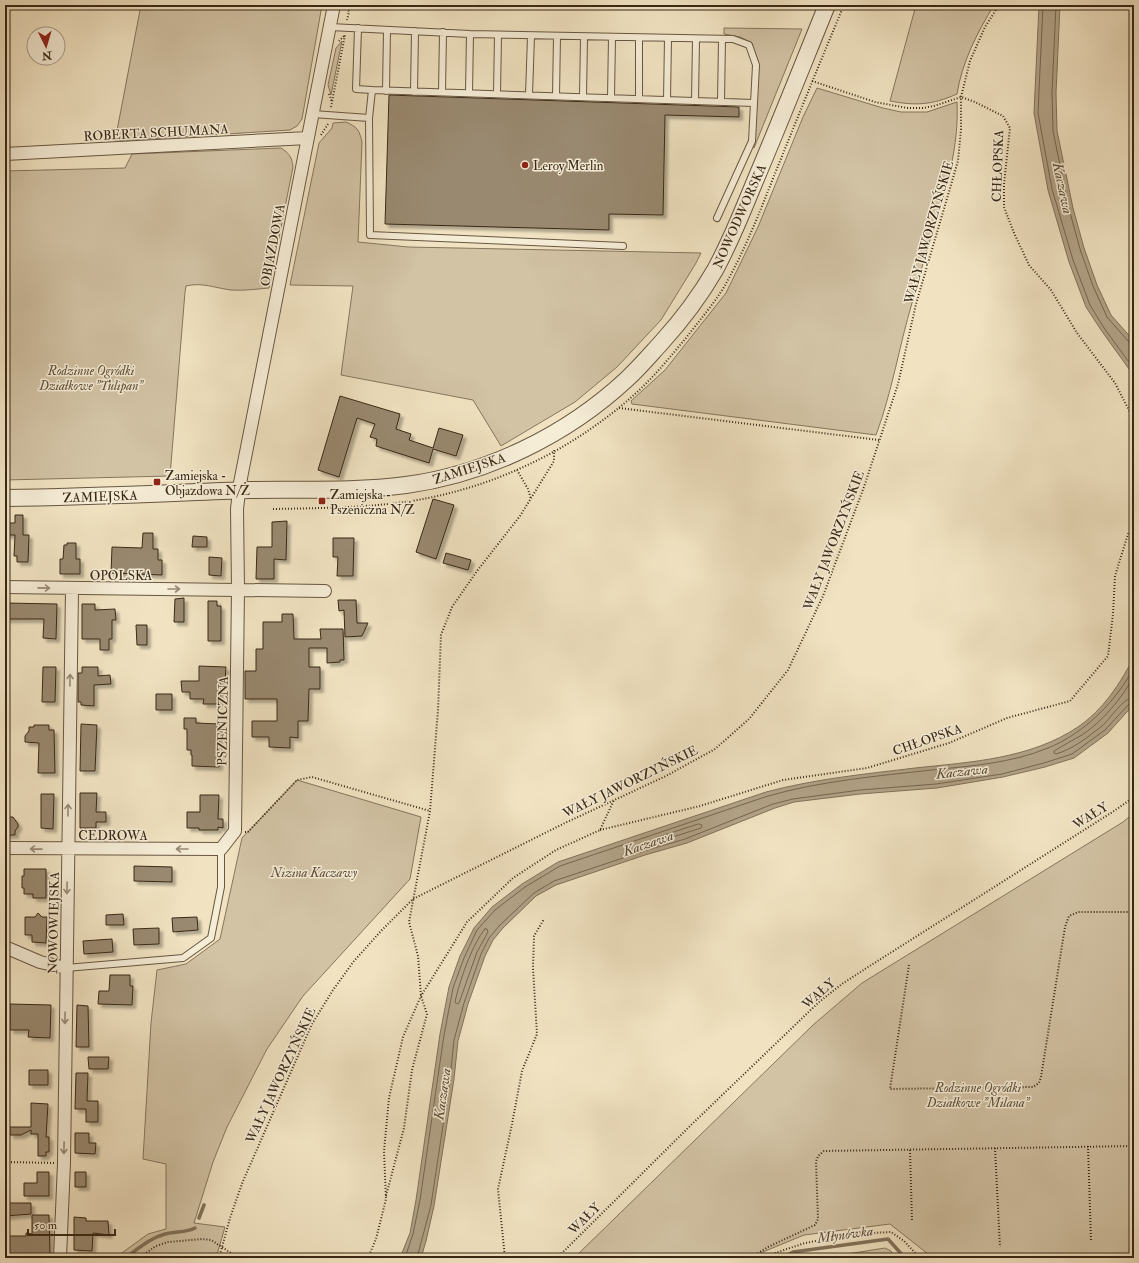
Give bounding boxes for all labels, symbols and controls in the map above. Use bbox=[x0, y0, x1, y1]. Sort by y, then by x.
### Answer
north arrow bbox=[26, 26, 66, 66]
text: N bbox=[40, 48, 53, 62]
street label: ROBERTA SCHUMANA bbox=[83, 121, 230, 145]
street label: CHŁOPSKA bbox=[989, 129, 1007, 202]
place label: Leroy Merlin bbox=[533, 158, 604, 175]
street label: WAŁY JAWORZYŃSKIE bbox=[900, 159, 957, 307]
marker: Leroy Merlin bbox=[520, 160, 530, 170]
water label: Kaczawa bbox=[1049, 160, 1076, 216]
street label: NOWODWORSKA bbox=[710, 161, 770, 271]
street label: OBJAZDOWA bbox=[257, 202, 289, 288]
park label: Rodzinne Ogródki Działkowe "Tulipan" bbox=[38, 363, 144, 394]
street label: ZAMIEJSKA bbox=[431, 450, 508, 488]
place label: Zamiejska - Objazdowa N/Ż bbox=[165, 468, 250, 499]
street label: WAŁY JAWORZYŃSKIE bbox=[799, 468, 868, 613]
marker: Zamiejska - Objazdowa N/Ż bbox=[152, 477, 162, 487]
place label: Zamiejska - Pszeniczna N/Ż bbox=[330, 487, 415, 518]
street label: ZAMIEJSKA bbox=[62, 488, 139, 506]
marker: Zamiejska - Pszeniczna N/Ż bbox=[317, 496, 327, 506]
street label: OPOLSKA bbox=[90, 568, 153, 584]
one-way arrow bbox=[37, 585, 50, 592]
one-way arrow bbox=[167, 585, 180, 593]
one-way arrow bbox=[66, 674, 74, 687]
street label: PSZENICZNA bbox=[214, 675, 232, 766]
street label: CHŁOPSKA bbox=[891, 720, 965, 759]
street label: WAŁY JAWORZYŃSKIE bbox=[559, 741, 701, 822]
water label: Kaczawa bbox=[934, 760, 989, 783]
street label: WAŁY bbox=[1069, 798, 1112, 833]
one-way arrow bbox=[64, 804, 72, 817]
water label: Kaczawa bbox=[620, 827, 676, 860]
street label: CEDROWA bbox=[78, 828, 148, 844]
one-way arrow bbox=[30, 845, 43, 853]
one-way arrow bbox=[176, 845, 189, 853]
park label: Nizina Kaczawy bbox=[270, 865, 358, 881]
street label: NOWOWIEJSKA bbox=[45, 871, 63, 974]
one-way arrow bbox=[63, 881, 71, 894]
street label: WAŁY bbox=[798, 974, 839, 1013]
street label: WAŁY JAWORZYŃSKIE bbox=[241, 1004, 319, 1147]
one-way arrow bbox=[61, 1011, 69, 1024]
water label: Kaczawa bbox=[430, 1067, 455, 1122]
park label: Rodzinne Ogródki Działkowe "Milana" bbox=[926, 1080, 1031, 1111]
one-way arrow bbox=[60, 1141, 68, 1154]
street label: WAŁY bbox=[565, 1199, 605, 1239]
scale bar bbox=[28, 1211, 115, 1237]
text: 50 m bbox=[34, 1218, 58, 1233]
water label: Młynówka bbox=[815, 1222, 875, 1247]

